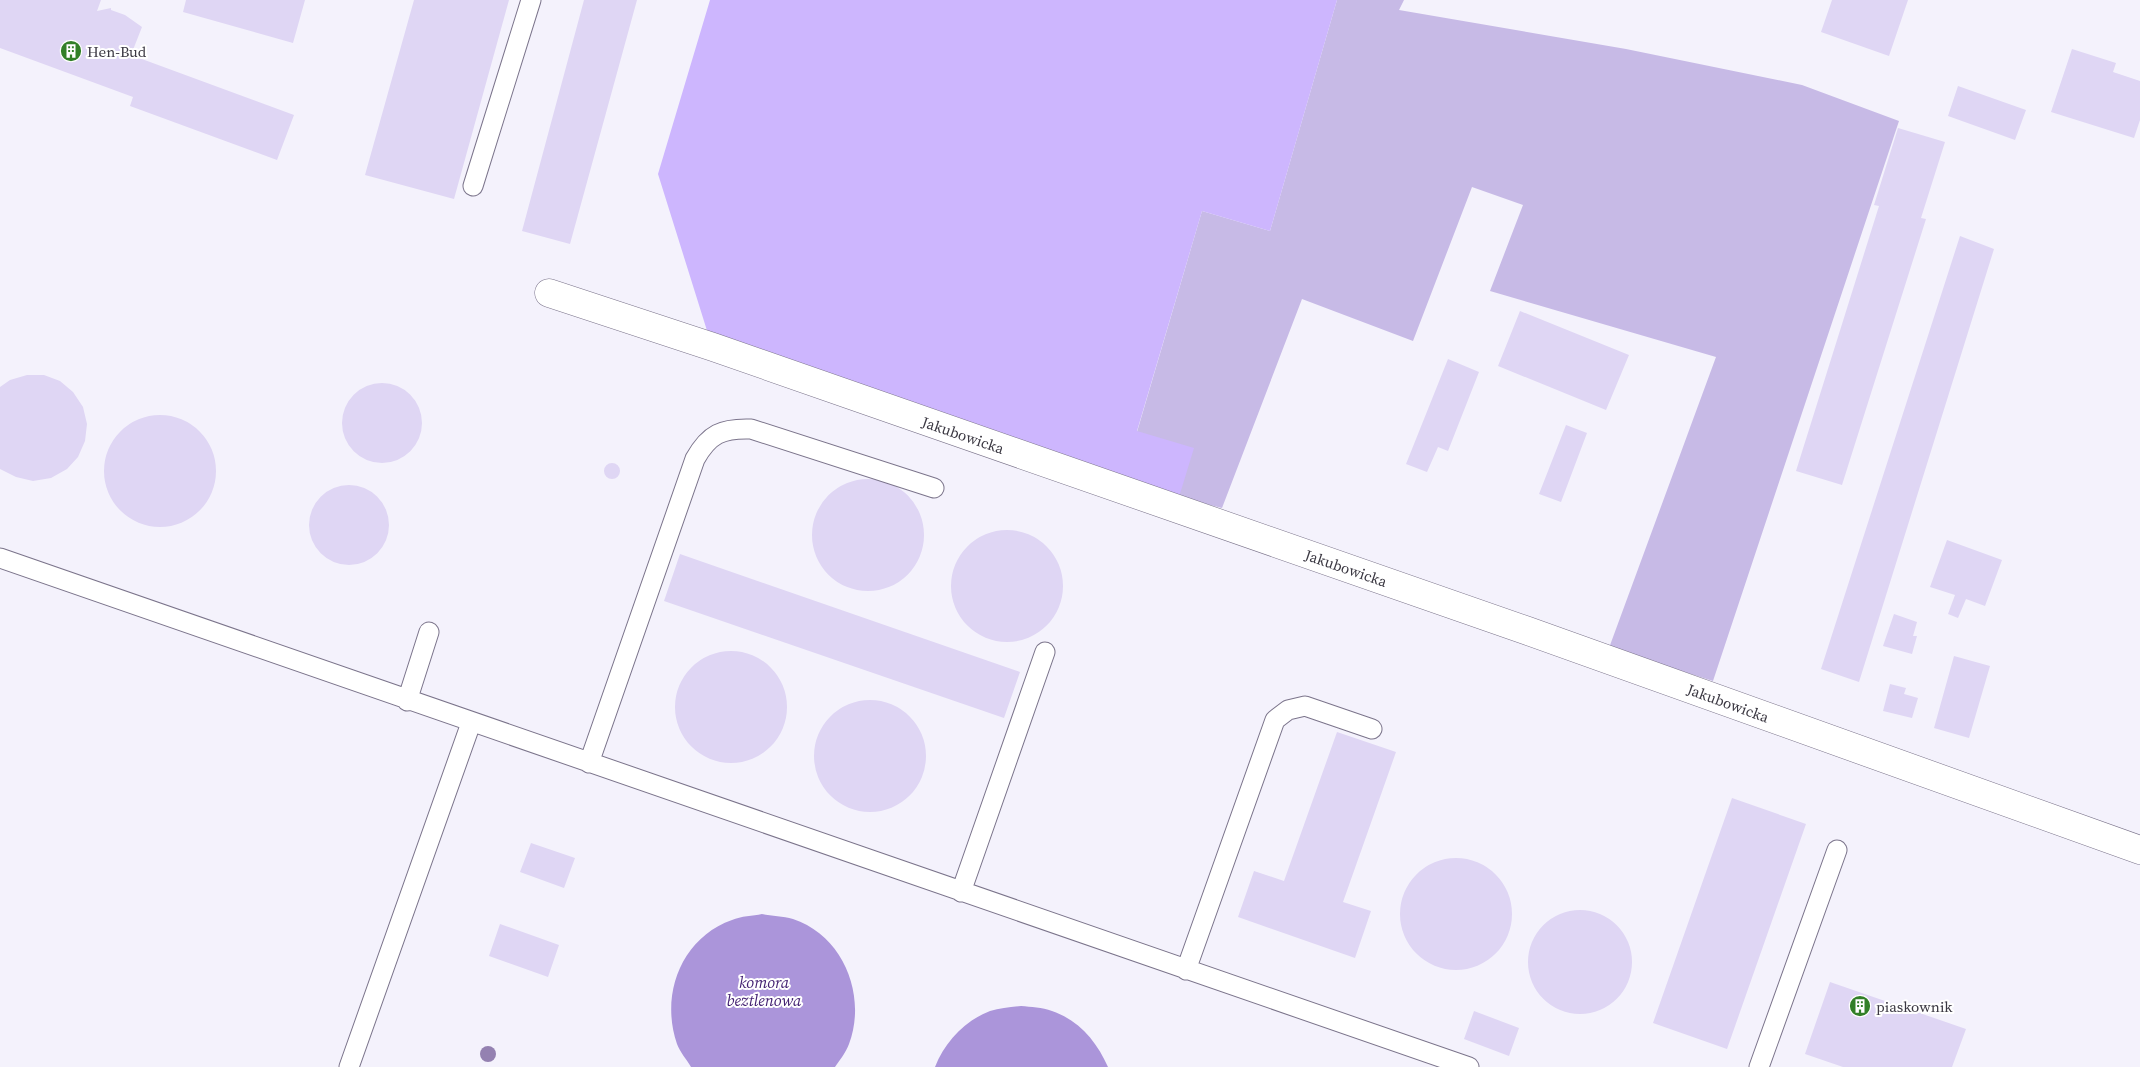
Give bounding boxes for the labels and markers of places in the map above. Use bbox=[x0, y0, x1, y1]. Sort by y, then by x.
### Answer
building icon: Hen-Bud bbox=[59, 39, 83, 63]
place label: Hen-Bud bbox=[87, 41, 147, 62]
building icon: piaskownik bbox=[1848, 994, 1872, 1018]
place label: piaskownik bbox=[1876, 996, 1953, 1017]

